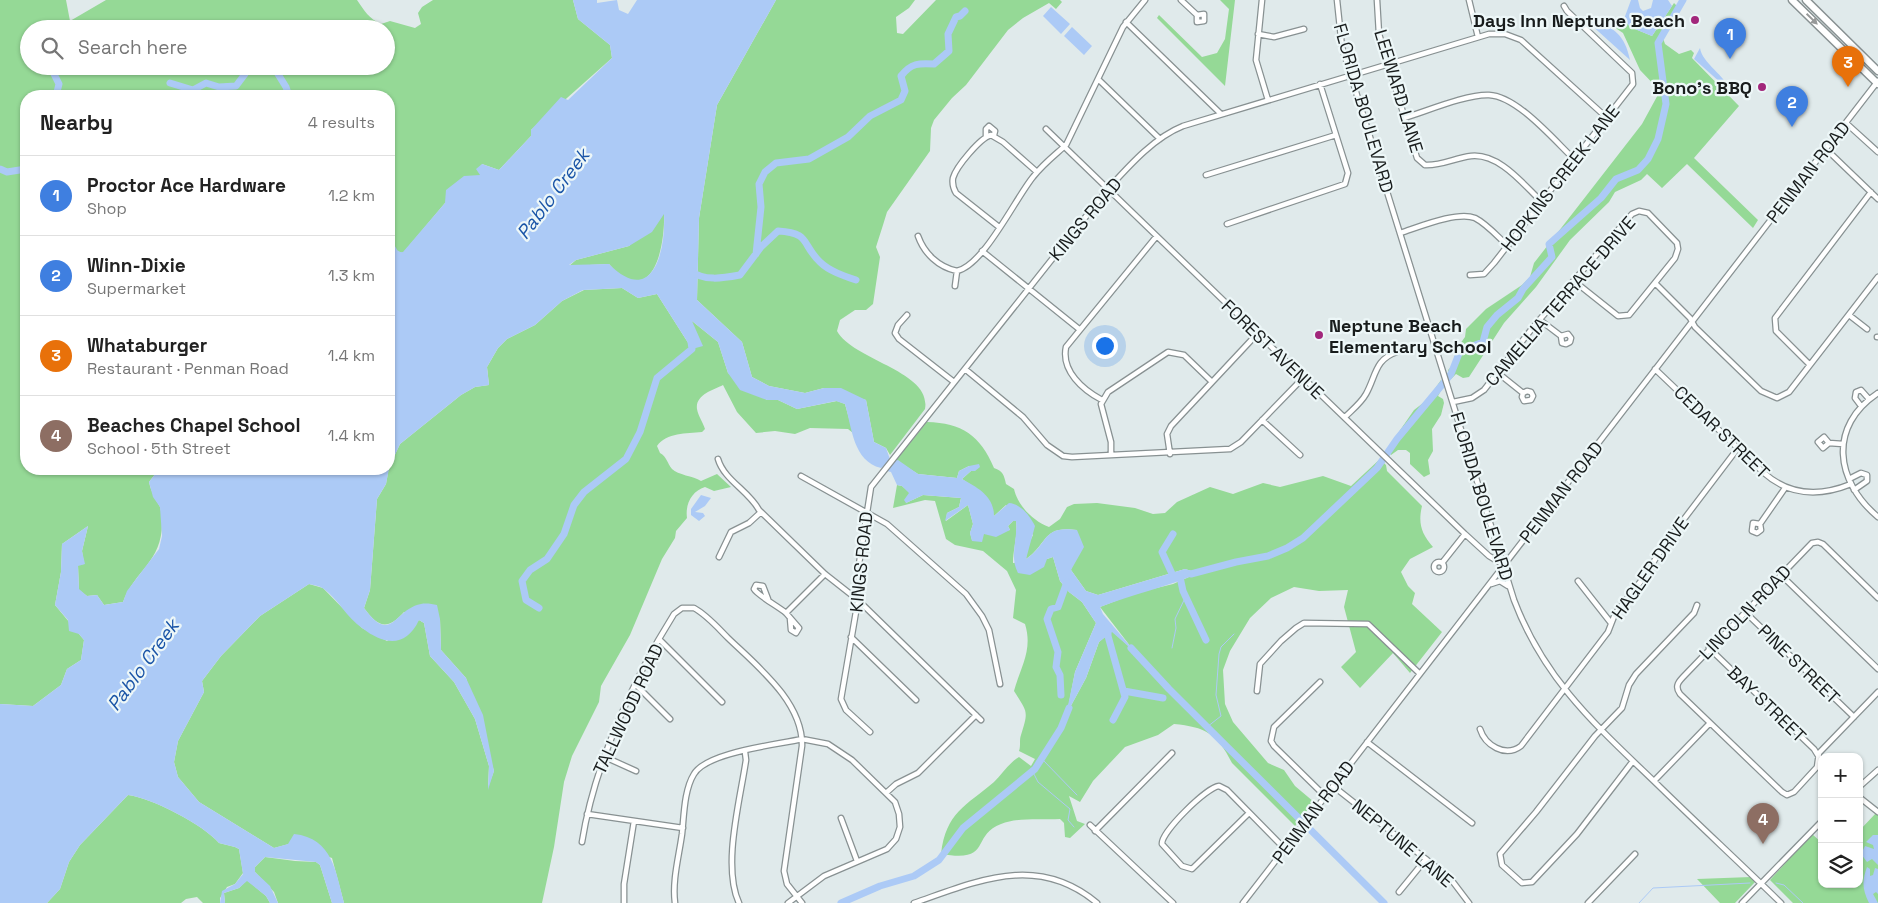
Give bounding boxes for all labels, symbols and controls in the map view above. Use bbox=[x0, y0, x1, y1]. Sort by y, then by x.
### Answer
place label: Days Inn Neptune Beach bbox=[1473, 9, 1685, 32]
one-way arrow bbox=[1806, 13, 1818, 25]
marker: Days Inn Neptune Beach bbox=[1689, 14, 1701, 26]
pin: 1 bbox=[1714, 18, 1746, 59]
search box bbox=[20, 20, 395, 75]
street label: FLORIDA BOULEVARD bbox=[1329, 21, 1399, 195]
street label: LEEWARD LANE bbox=[1369, 26, 1429, 156]
icon: search bbox=[38, 34, 66, 62]
text: Search here bbox=[78, 35, 188, 60]
pin: 3 bbox=[1832, 46, 1864, 87]
place label: Bono's BBQ bbox=[1652, 76, 1752, 99]
marker: Bono's BBQ bbox=[1756, 81, 1768, 93]
pin: 2 bbox=[1776, 86, 1808, 127]
street label: HOPKINS CREEK LANE bbox=[1496, 100, 1624, 256]
text: Nearby bbox=[40, 109, 113, 136]
text: 4 results bbox=[308, 112, 375, 133]
street label: PENMAN ROAD bbox=[1761, 116, 1855, 228]
water label: Pablo Creek bbox=[511, 141, 597, 244]
text: Proctor Ace Hardware bbox=[87, 173, 286, 198]
street label: KINGS ROAD bbox=[1044, 173, 1126, 265]
text: 1 bbox=[52, 185, 60, 206]
text: 1.2 km bbox=[328, 185, 375, 206]
text: Shop bbox=[87, 198, 127, 219]
street label: CAMELLIA TERRACE DRIVE bbox=[1480, 211, 1640, 391]
text: Winn-Dixie bbox=[87, 253, 186, 278]
text: 2 bbox=[51, 265, 61, 286]
text: 1.3 km bbox=[328, 265, 375, 286]
text: Supermarket bbox=[87, 278, 186, 299]
street label: FOREST AVENUE bbox=[1217, 294, 1329, 404]
place label: Neptune Beach Elementary School bbox=[1329, 314, 1492, 358]
marker: Neptune Beach Elementary School bbox=[1313, 329, 1325, 341]
text: Whataburger bbox=[87, 333, 207, 358]
your location bbox=[1092, 333, 1118, 359]
text: 3 bbox=[51, 345, 61, 366]
text: 1.4 km bbox=[328, 345, 375, 366]
text: Restaurant · Penman Road bbox=[87, 358, 289, 379]
street label: CEDAR STREET bbox=[1669, 381, 1775, 484]
street label: FLORIDA BOULEVARD bbox=[1445, 409, 1519, 583]
text: Beaches Chapel School bbox=[87, 413, 301, 438]
text: 4 bbox=[51, 425, 61, 446]
text: 1.4 km bbox=[328, 425, 375, 446]
street label: PENMAN ROAD bbox=[1514, 436, 1608, 548]
text: School · 5th Street bbox=[87, 438, 231, 459]
street label: KINGS ROAD bbox=[844, 510, 878, 614]
street label: HAGLER DRIVE bbox=[1606, 512, 1694, 624]
street label: LINCOLN ROAD bbox=[1694, 560, 1796, 664]
water label: Pablo Creek bbox=[101, 612, 186, 716]
street label: PINE STREET bbox=[1753, 619, 1845, 709]
street label: TALLWOOD ROAD bbox=[588, 640, 668, 778]
street label: BAY STREET bbox=[1723, 661, 1811, 747]
map controls bbox=[1818, 753, 1863, 888]
button: + bbox=[1818, 753, 1863, 798]
street label: PENMAN ROAD bbox=[1267, 756, 1359, 868]
street label: NEPTUNE LANE bbox=[1348, 794, 1458, 892]
button: − bbox=[1818, 798, 1863, 843]
pin: 4 bbox=[1747, 803, 1779, 844]
button: layers bbox=[1818, 843, 1863, 888]

